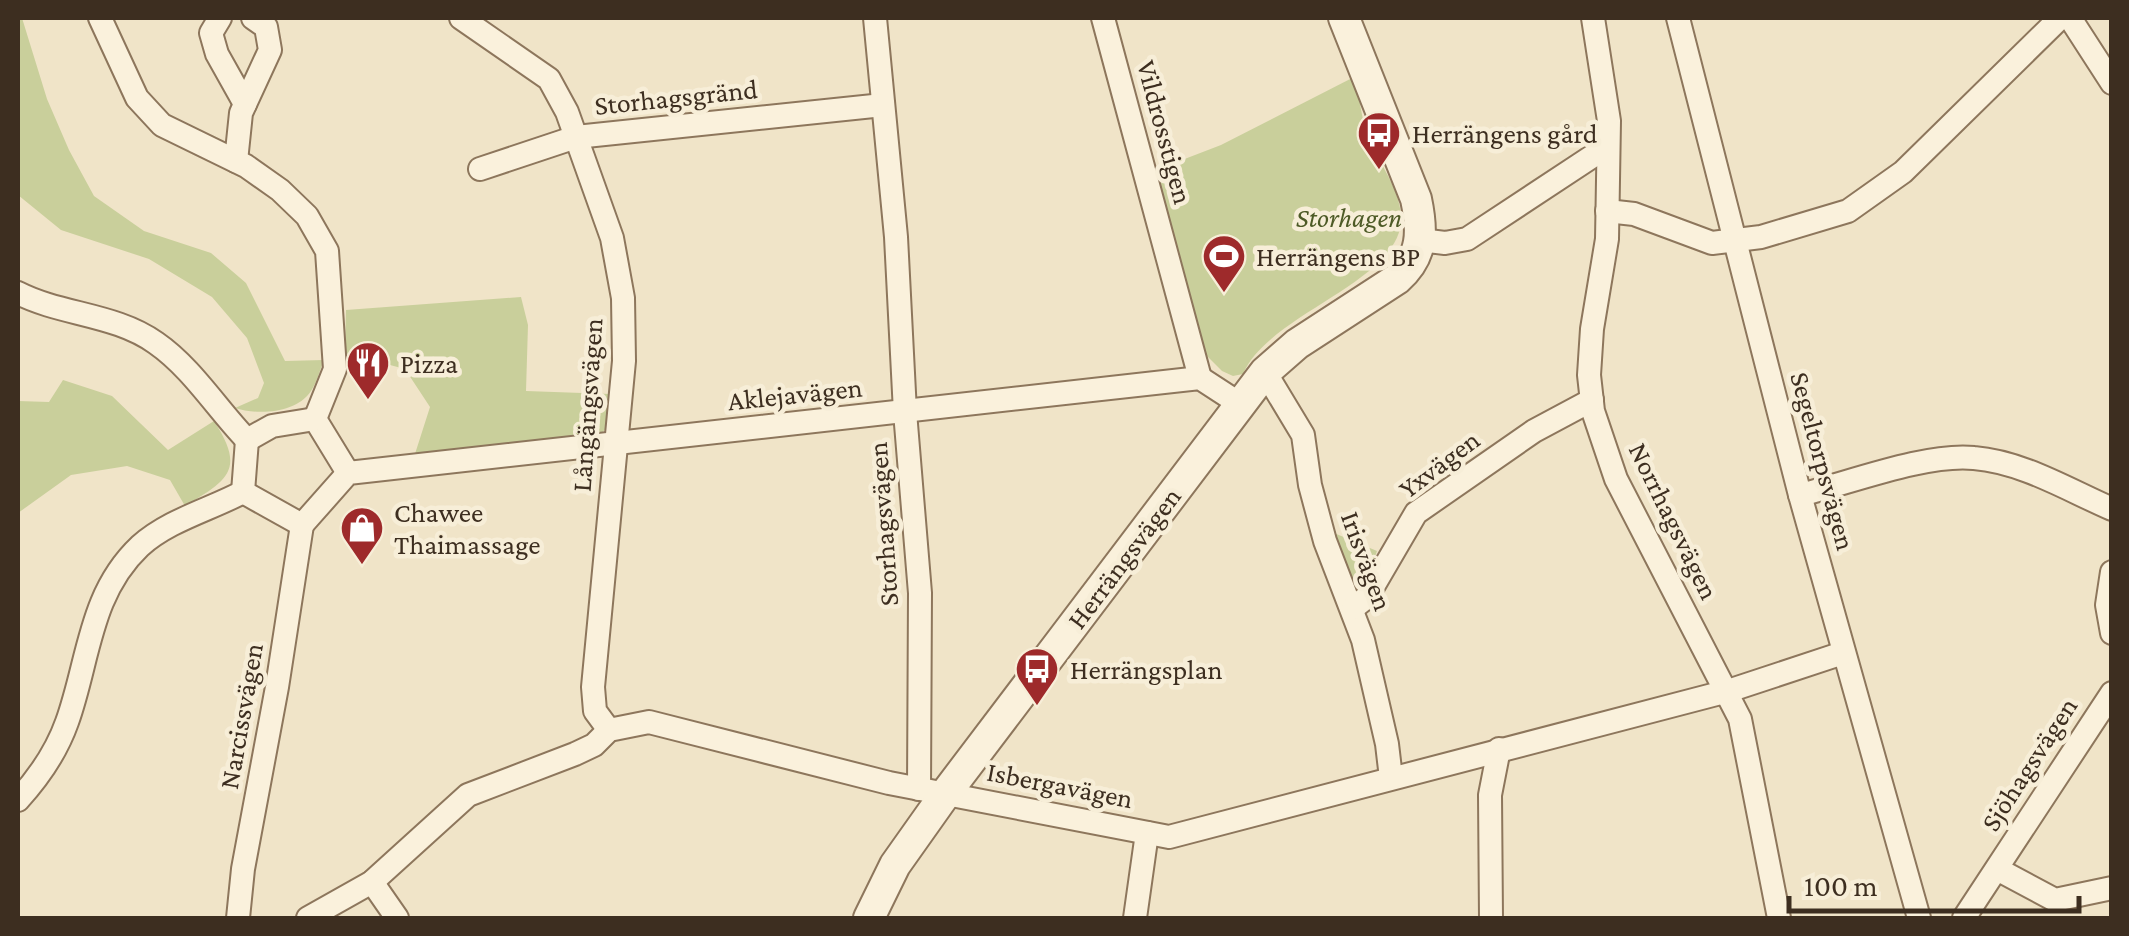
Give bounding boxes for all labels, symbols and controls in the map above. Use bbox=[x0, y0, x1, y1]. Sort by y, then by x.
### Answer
street label: Vildrosstigen bbox=[1131, 57, 1199, 207]
street label: Storhagsgränd bbox=[593, 73, 759, 121]
bus stop icon: Herrängens gård bbox=[1356, 110, 1402, 171]
place label: Herrängens gård bbox=[1412, 118, 1598, 149]
park label: Storhagen bbox=[1296, 202, 1402, 233]
sports icon: Herrängens BP bbox=[1201, 233, 1247, 294]
place label: Herrängens BP bbox=[1256, 241, 1420, 272]
street label: Långängsvägen bbox=[565, 317, 609, 493]
restaurant icon: Pizza bbox=[345, 340, 391, 401]
place label: Pizza bbox=[400, 348, 458, 379]
street label: Segeltorpsvägen bbox=[1784, 368, 1862, 554]
street label: Aklejavägen bbox=[726, 372, 864, 416]
street label: Yxvägen bbox=[1393, 424, 1485, 504]
street label: Norrhagsvägen bbox=[1623, 438, 1725, 604]
street label: Storhagsvägen bbox=[862, 441, 904, 607]
street label: Herrängsvägen bbox=[1061, 481, 1187, 635]
place label: Chawee Thaimassage bbox=[394, 497, 541, 560]
shop icon: Chawee Thaimassage bbox=[339, 505, 385, 566]
street label: Irisvägen bbox=[1335, 507, 1399, 615]
street label: Narcissvägen bbox=[213, 641, 269, 791]
bus stop icon: Herrängsplan bbox=[1014, 646, 1060, 707]
place label: Herrängsplan bbox=[1070, 654, 1222, 685]
street label: Sjöhagsvägen bbox=[1974, 692, 2084, 836]
street label: Isbergavägen bbox=[984, 756, 1136, 814]
scale bar bbox=[1789, 851, 2079, 913]
text: 100 m bbox=[1804, 869, 1878, 902]

